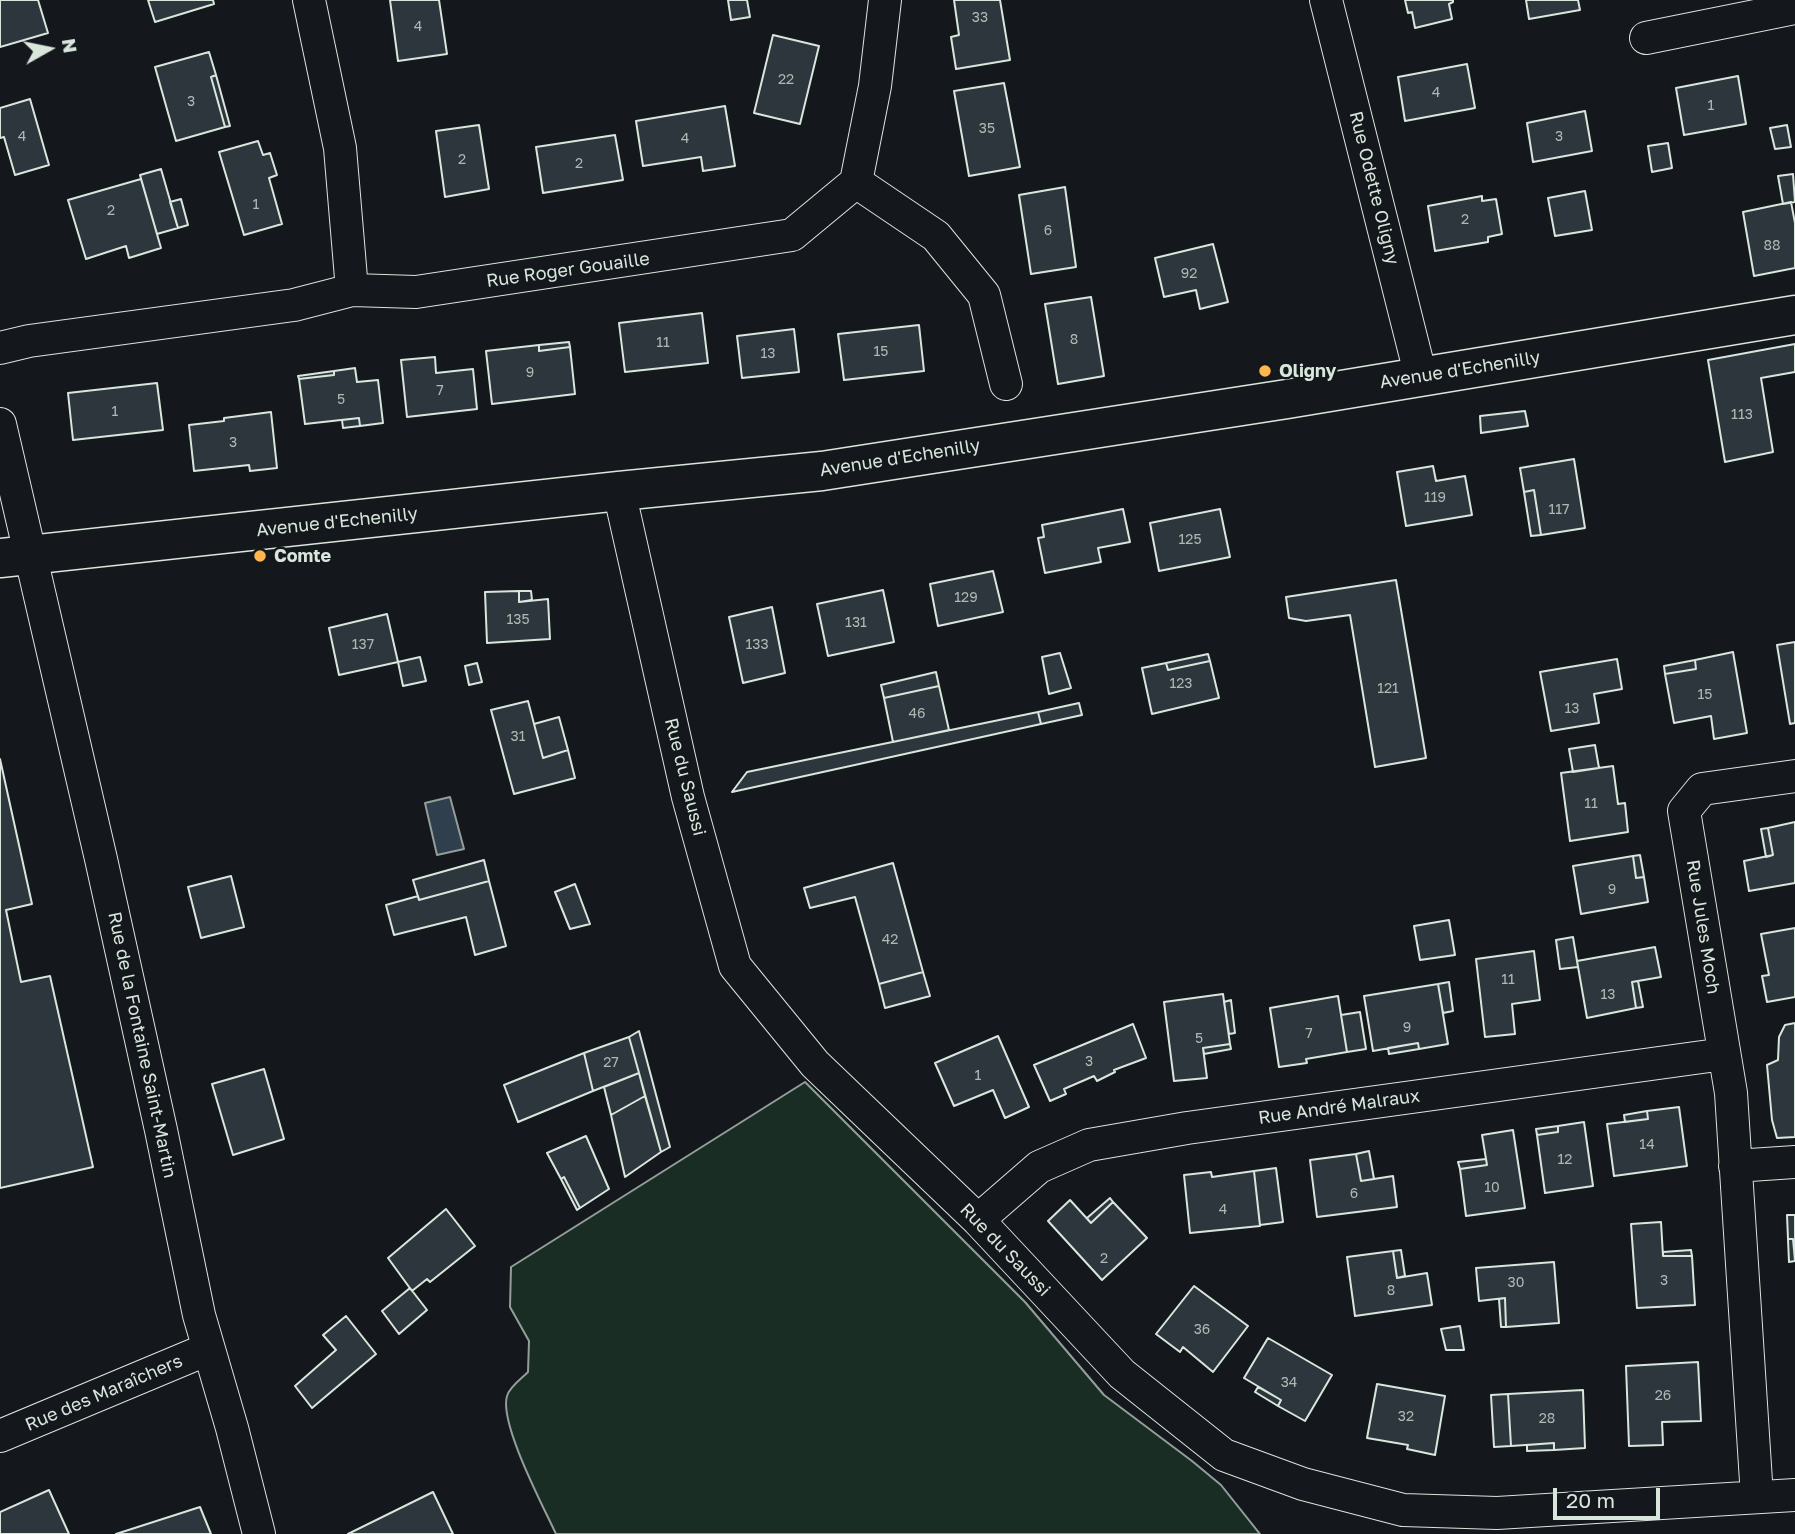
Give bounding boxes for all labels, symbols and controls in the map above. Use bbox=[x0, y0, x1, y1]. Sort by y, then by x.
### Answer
house number: 33 bbox=[972, 10, 988, 26]
north arrow bbox=[14, 14, 84, 84]
house number: 4 bbox=[414, 19, 422, 35]
text: N bbox=[58, 37, 83, 55]
house number: 22 bbox=[778, 72, 794, 88]
house number: 4 bbox=[1432, 85, 1440, 101]
house number: 3 bbox=[187, 94, 195, 110]
house number: 1 bbox=[1708, 98, 1714, 114]
street label: Rue Odette Oligny bbox=[1344, 109, 1404, 267]
house number: 35 bbox=[979, 121, 995, 137]
house number: 4 bbox=[18, 129, 26, 145]
house number: 3 bbox=[1555, 129, 1563, 145]
house number: 4 bbox=[681, 131, 689, 147]
house number: 2 bbox=[458, 152, 466, 168]
house number: 2 bbox=[575, 156, 583, 172]
house number: 1 bbox=[253, 197, 259, 213]
house number: 2 bbox=[107, 203, 115, 219]
house number: 2 bbox=[1461, 212, 1469, 228]
house number: 6 bbox=[1044, 223, 1052, 239]
house number: 88 bbox=[1763, 238, 1781, 254]
street label: Rue Roger Gouaille bbox=[485, 248, 651, 292]
house number: 92 bbox=[1181, 266, 1197, 282]
house number: 8 bbox=[1070, 332, 1078, 348]
house number: 11 bbox=[656, 335, 670, 351]
house number: 15 bbox=[874, 344, 888, 360]
house number: 13 bbox=[761, 346, 775, 362]
street label: Avenue d'Echenilly bbox=[1378, 347, 1542, 393]
place label: Oligny bbox=[1279, 360, 1336, 382]
marker: Oligny bbox=[1257, 363, 1273, 379]
house number: 9 bbox=[526, 365, 534, 381]
house number: 7 bbox=[436, 383, 444, 399]
house number: 5 bbox=[337, 392, 345, 408]
house number: 1 bbox=[112, 404, 118, 420]
house number: 113 bbox=[1731, 407, 1753, 423]
house number: 3 bbox=[229, 435, 237, 451]
street label: Avenue d'Echenilly bbox=[818, 435, 982, 481]
house number: 119 bbox=[1424, 490, 1446, 506]
house number: 117 bbox=[1549, 502, 1569, 518]
street label: Avenue d'Echenilly bbox=[255, 503, 419, 541]
house number: 125 bbox=[1178, 532, 1202, 548]
place label: Comte bbox=[274, 545, 331, 567]
marker: Comte bbox=[252, 548, 268, 564]
house number: 129 bbox=[954, 590, 978, 606]
house number: 135 bbox=[506, 612, 530, 628]
house number: 131 bbox=[845, 615, 867, 631]
house number: 137 bbox=[352, 637, 374, 653]
house number: 133 bbox=[745, 637, 769, 653]
house number: 123 bbox=[1169, 676, 1193, 692]
house number: 121 bbox=[1377, 681, 1399, 697]
house number: 15 bbox=[1698, 687, 1712, 703]
house number: 13 bbox=[1565, 701, 1579, 717]
house number: 46 bbox=[908, 706, 926, 722]
street label: Rue du Saussi bbox=[660, 716, 710, 838]
house number: 31 bbox=[511, 729, 525, 745]
house number: 11 bbox=[1584, 796, 1598, 812]
street label: Rue Jules Moch bbox=[1682, 858, 1724, 996]
house number: 9 bbox=[1608, 882, 1616, 898]
street label: Rue de la Fontaine Saint-Martin bbox=[103, 910, 181, 1180]
house number: 42 bbox=[882, 932, 898, 948]
house number: 11 bbox=[1501, 972, 1515, 988]
house number: 13 bbox=[1601, 987, 1615, 1003]
house number: 9 bbox=[1403, 1020, 1411, 1036]
house number: 7 bbox=[1305, 1026, 1313, 1042]
house number: 5 bbox=[1195, 1031, 1203, 1047]
house number: 3 bbox=[1085, 1054, 1093, 1070]
house number: 27 bbox=[603, 1055, 619, 1071]
house number: 1 bbox=[975, 1068, 981, 1084]
street label: Rue André Malraux bbox=[1257, 1085, 1421, 1129]
house number: 14 bbox=[1639, 1137, 1655, 1153]
house number: 12 bbox=[1558, 1152, 1572, 1168]
house number: 10 bbox=[1484, 1180, 1500, 1196]
house number: 6 bbox=[1350, 1186, 1358, 1202]
street label: Rue du Saussi bbox=[955, 1199, 1055, 1301]
house number: 4 bbox=[1219, 1202, 1227, 1218]
house number: 2 bbox=[1100, 1251, 1108, 1267]
house number: 3 bbox=[1660, 1273, 1668, 1289]
house number: 30 bbox=[1508, 1275, 1524, 1291]
house number: 8 bbox=[1387, 1283, 1395, 1299]
house number: 36 bbox=[1194, 1322, 1210, 1338]
street label: Rue des Maraîchers bbox=[22, 1350, 186, 1436]
house number: 34 bbox=[1281, 1375, 1297, 1391]
house number: 26 bbox=[1655, 1388, 1671, 1404]
house number: 32 bbox=[1398, 1409, 1414, 1425]
house number: 28 bbox=[1539, 1411, 1555, 1427]
scale bar bbox=[1557, 1474, 1664, 1518]
text: 20 m bbox=[1566, 1487, 1615, 1513]

